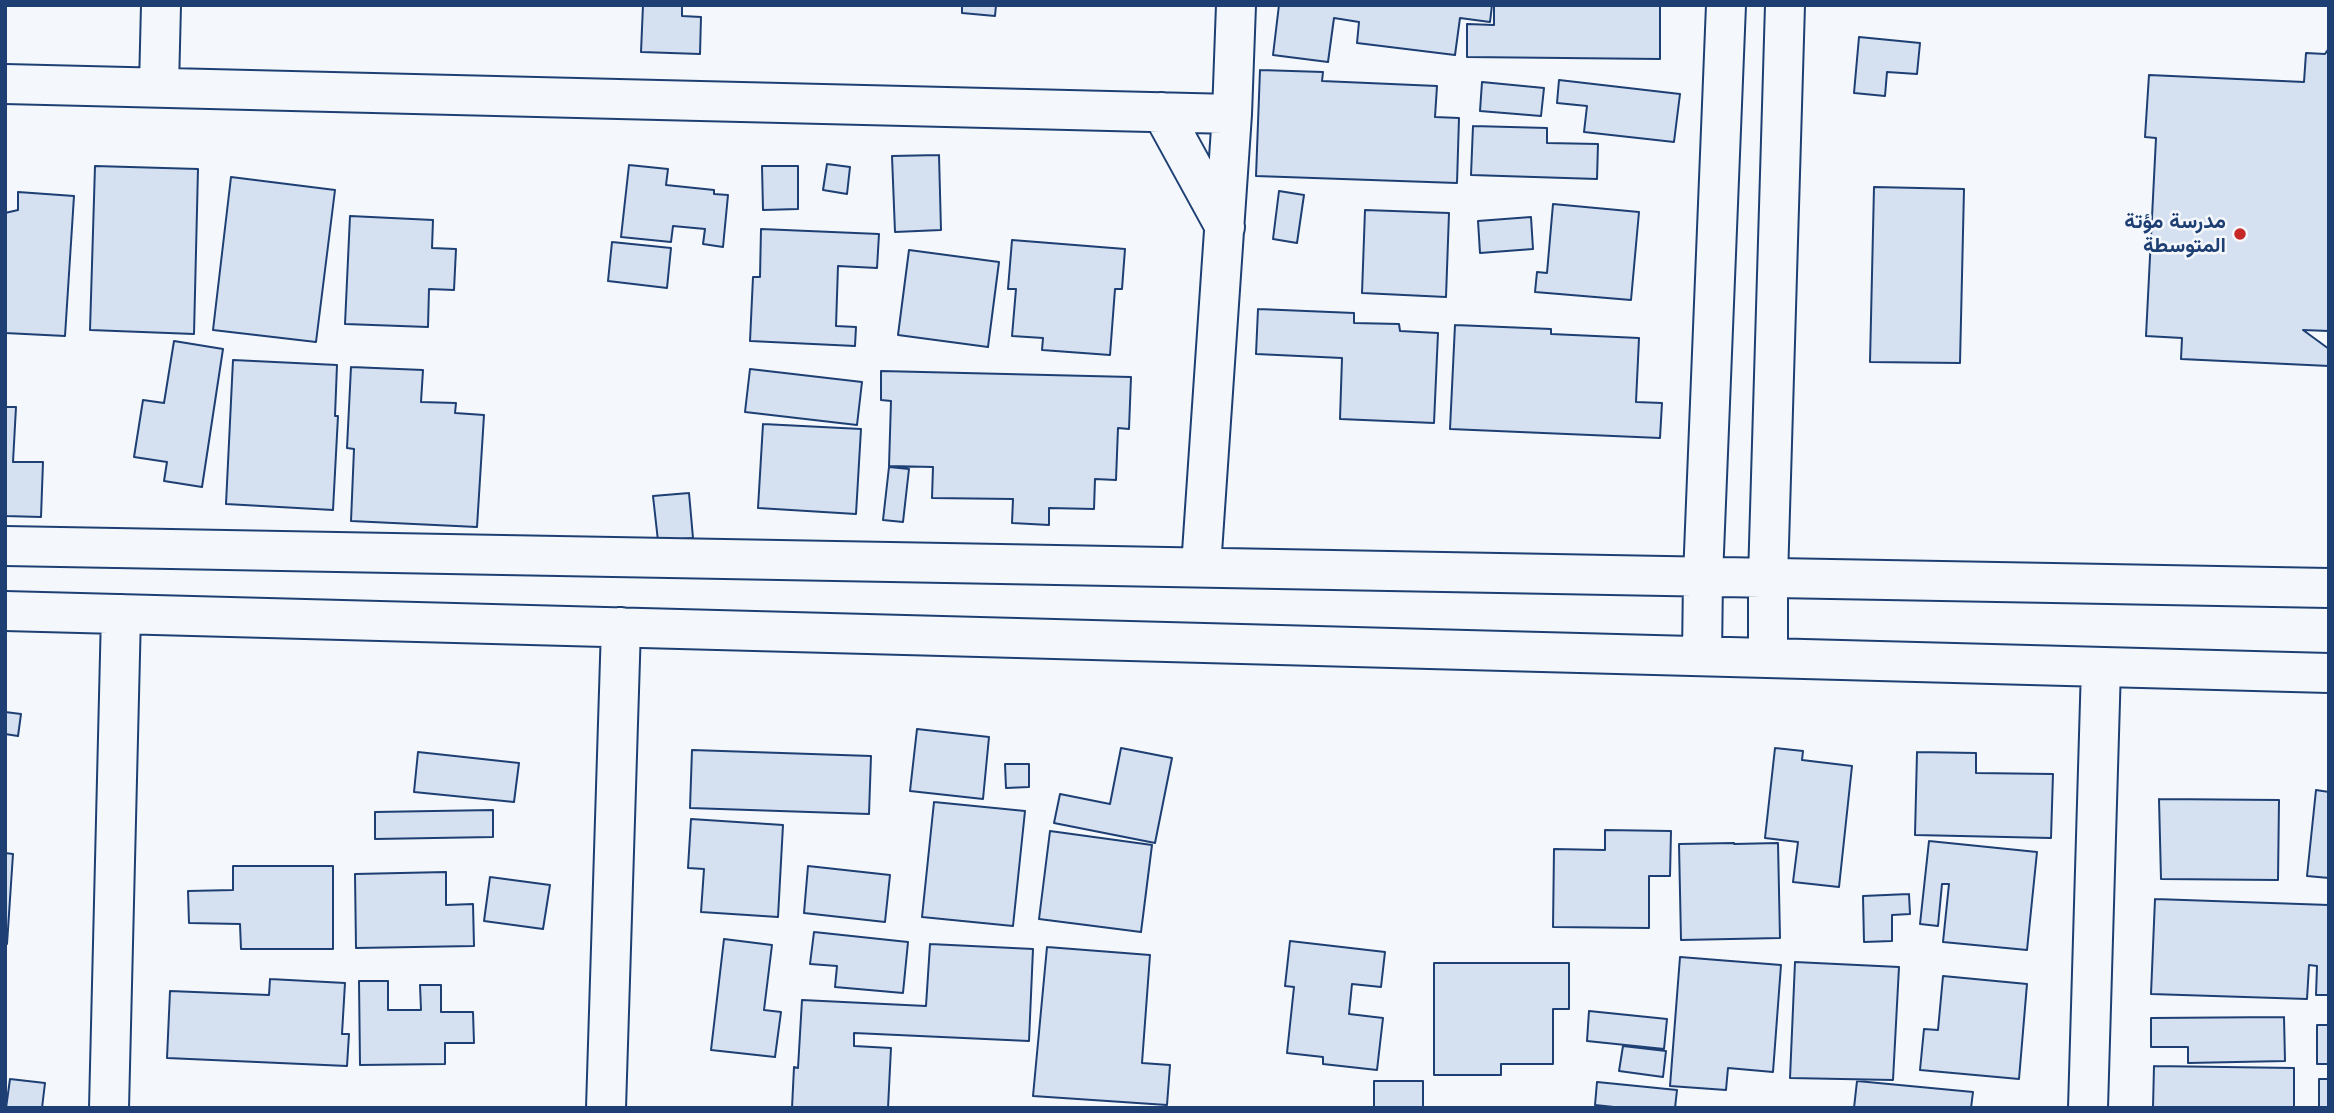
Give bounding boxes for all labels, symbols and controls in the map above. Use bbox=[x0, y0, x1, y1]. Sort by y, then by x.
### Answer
place label: مدرسة مؤتة المتوسطة bbox=[2124, 209, 2226, 259]
marker: مدرسة مؤتة المتوسطة bbox=[2232, 226, 2248, 242]

